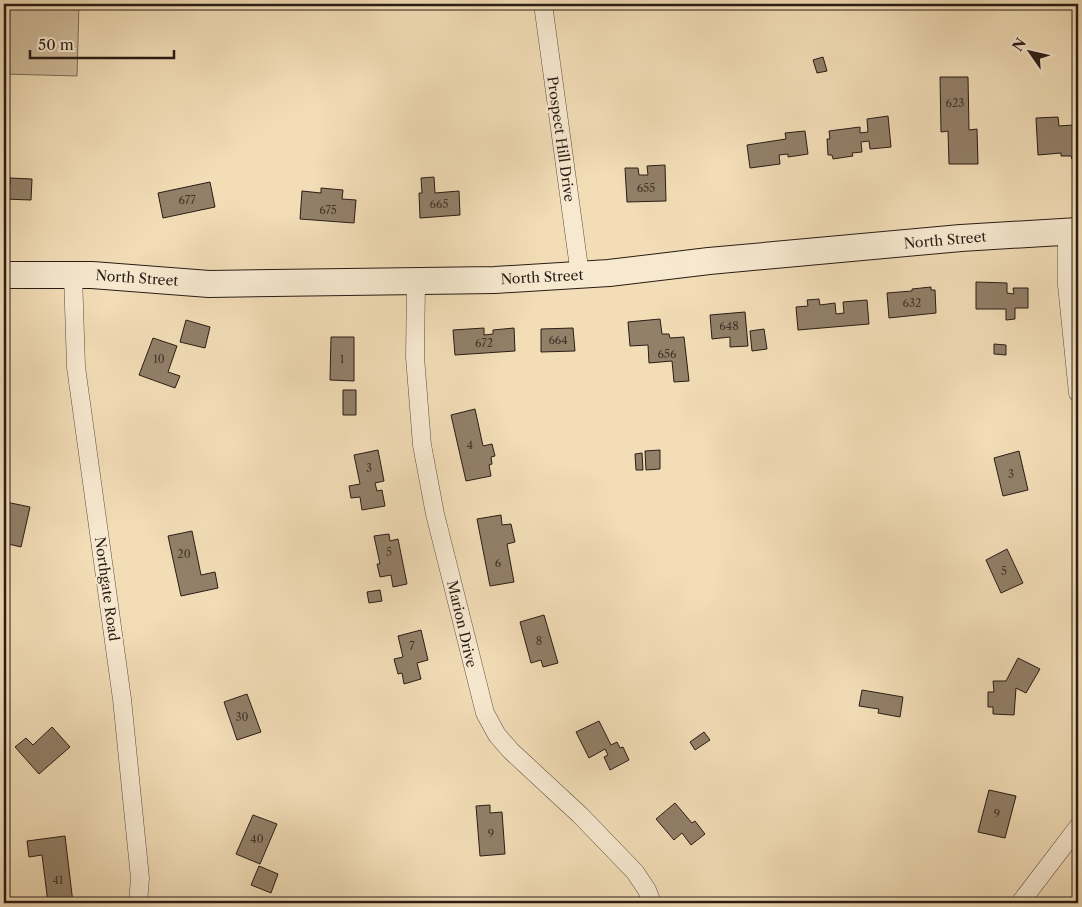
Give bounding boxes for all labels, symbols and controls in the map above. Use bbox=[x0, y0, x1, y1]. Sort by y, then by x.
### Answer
scale bar bbox=[30, 28, 174, 60]
north arrow bbox=[1004, 28, 1054, 78]
text: 50 m bbox=[38, 35, 74, 54]
text: N bbox=[1008, 35, 1030, 55]
street label: Prospect Hill Drive bbox=[543, 75, 579, 203]
house number: 623 bbox=[946, 96, 964, 110]
house number: 655 bbox=[637, 181, 655, 195]
house number: 677 bbox=[178, 193, 196, 207]
house number: 665 bbox=[430, 197, 448, 211]
house number: 675 bbox=[319, 203, 337, 217]
street label: North Street bbox=[903, 227, 987, 253]
street label: North Street bbox=[95, 266, 179, 290]
street label: North Street bbox=[500, 266, 584, 288]
house number: 632 bbox=[903, 296, 921, 310]
house number: 648 bbox=[719, 319, 739, 333]
house number: 664 bbox=[548, 333, 568, 347]
house number: 672 bbox=[475, 336, 493, 350]
house number: 656 bbox=[658, 347, 677, 361]
house number: 10 bbox=[153, 352, 165, 366]
house number: 1 bbox=[340, 352, 345, 366]
house number: 4 bbox=[467, 438, 473, 452]
house number: 3 bbox=[366, 461, 372, 475]
house number: 3 bbox=[1008, 467, 1014, 481]
street label: Northgate Road bbox=[91, 536, 123, 643]
house number: 5 bbox=[386, 545, 392, 559]
house number: 20 bbox=[177, 547, 191, 561]
house number: 6 bbox=[495, 556, 502, 570]
house number: 5 bbox=[1001, 564, 1007, 578]
street label: Marion Drive bbox=[443, 579, 481, 670]
house number: 8 bbox=[536, 634, 542, 648]
house number: 7 bbox=[409, 639, 415, 653]
house number: 30 bbox=[235, 710, 249, 724]
house number: 9 bbox=[994, 807, 1000, 821]
house number: 9 bbox=[488, 827, 494, 841]
house number: 40 bbox=[250, 832, 264, 846]
house number: 41 bbox=[53, 873, 64, 887]

